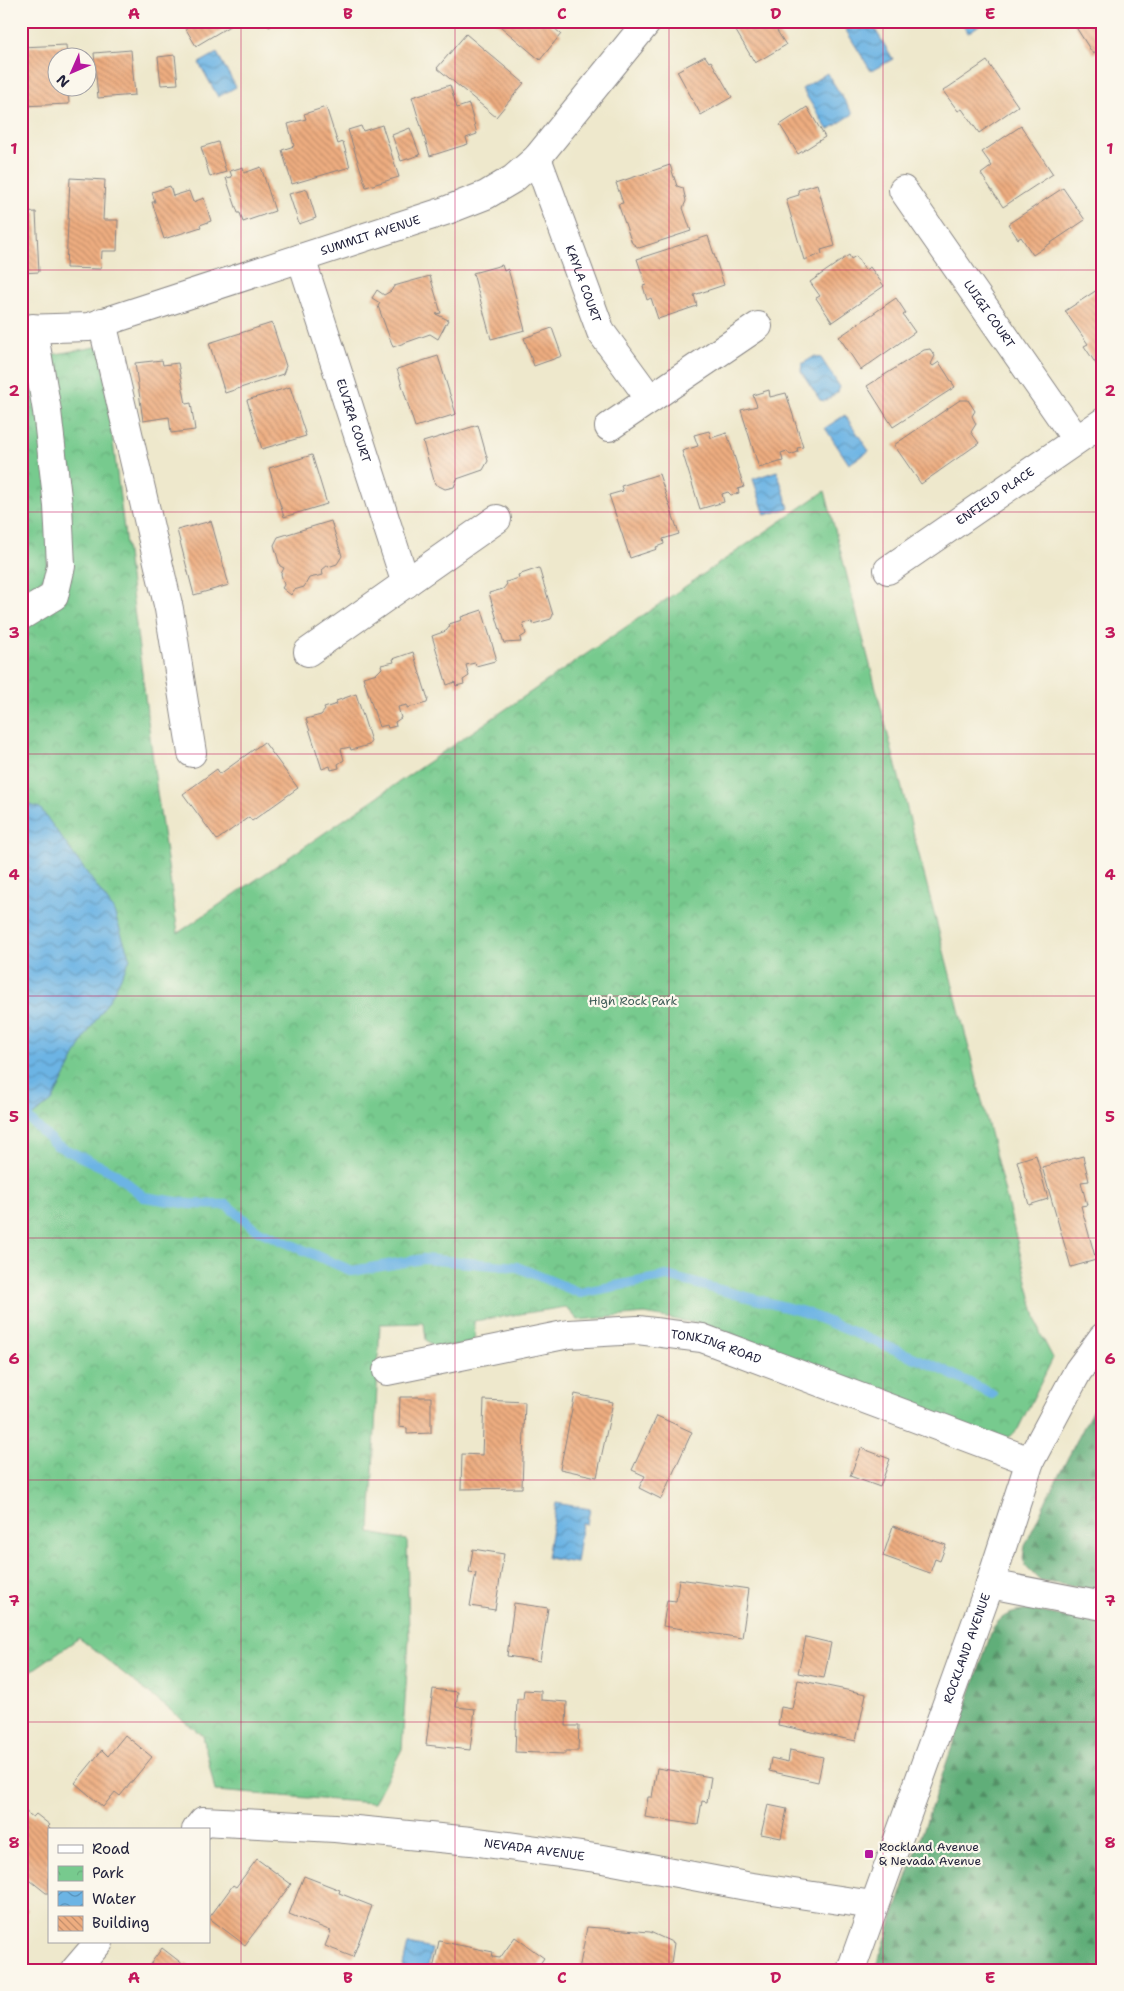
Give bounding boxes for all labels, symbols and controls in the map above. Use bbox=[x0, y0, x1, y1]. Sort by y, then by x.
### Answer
text: A bbox=[128, 3, 140, 24]
text: B bbox=[343, 3, 353, 24]
text: C bbox=[557, 3, 567, 24]
text: D bbox=[770, 3, 782, 24]
text: E bbox=[985, 3, 995, 24]
north arrow bbox=[48, 48, 98, 98]
text: N bbox=[53, 71, 73, 91]
text: 1 bbox=[10, 138, 18, 159]
text: 1 bbox=[1106, 138, 1114, 159]
street label: SUMMIT AVENUE bbox=[318, 212, 422, 259]
street label: KAYLA COURT bbox=[562, 243, 605, 325]
street label: LUIGI COURT bbox=[960, 277, 1019, 352]
street label: ELVIRA COURT bbox=[332, 377, 375, 465]
text: 2 bbox=[8, 380, 20, 401]
text: 2 bbox=[1104, 380, 1116, 401]
street label: ENFIELD PLACE bbox=[953, 464, 1037, 529]
text: 3 bbox=[8, 622, 20, 643]
text: 3 bbox=[1104, 622, 1116, 643]
text: 4 bbox=[8, 864, 20, 885]
text: 4 bbox=[1104, 864, 1116, 885]
park label: High Rock Park bbox=[589, 993, 677, 1009]
text: 5 bbox=[9, 1106, 19, 1127]
text: 5 bbox=[1105, 1106, 1115, 1127]
street label: TONKING ROAD bbox=[670, 1326, 764, 1368]
text: 6 bbox=[8, 1348, 20, 1369]
text: 6 bbox=[1104, 1348, 1116, 1369]
text: 7 bbox=[8, 1590, 20, 1611]
text: 7 bbox=[1104, 1590, 1116, 1611]
street label: ROCKLAND AVENUE bbox=[940, 1591, 994, 1706]
legend bbox=[48, 1828, 210, 1944]
text: 8 bbox=[8, 1832, 20, 1853]
text: 8 bbox=[1104, 1832, 1116, 1853]
street label: NEVADA AVENUE bbox=[483, 1835, 586, 1864]
text: Road bbox=[92, 1839, 130, 1859]
place label: Rockland Avenue & Nevada Avenue bbox=[879, 1839, 981, 1869]
marker: Rockland Avenue & Nevada Avenue bbox=[863, 1848, 875, 1860]
text: Park bbox=[92, 1863, 124, 1883]
text: Water bbox=[92, 1889, 136, 1909]
text: Building bbox=[92, 1913, 149, 1933]
text: A bbox=[128, 1967, 140, 1988]
text: B bbox=[343, 1967, 353, 1988]
text: C bbox=[557, 1967, 567, 1988]
text: D bbox=[770, 1967, 782, 1988]
text: E bbox=[985, 1967, 995, 1988]

